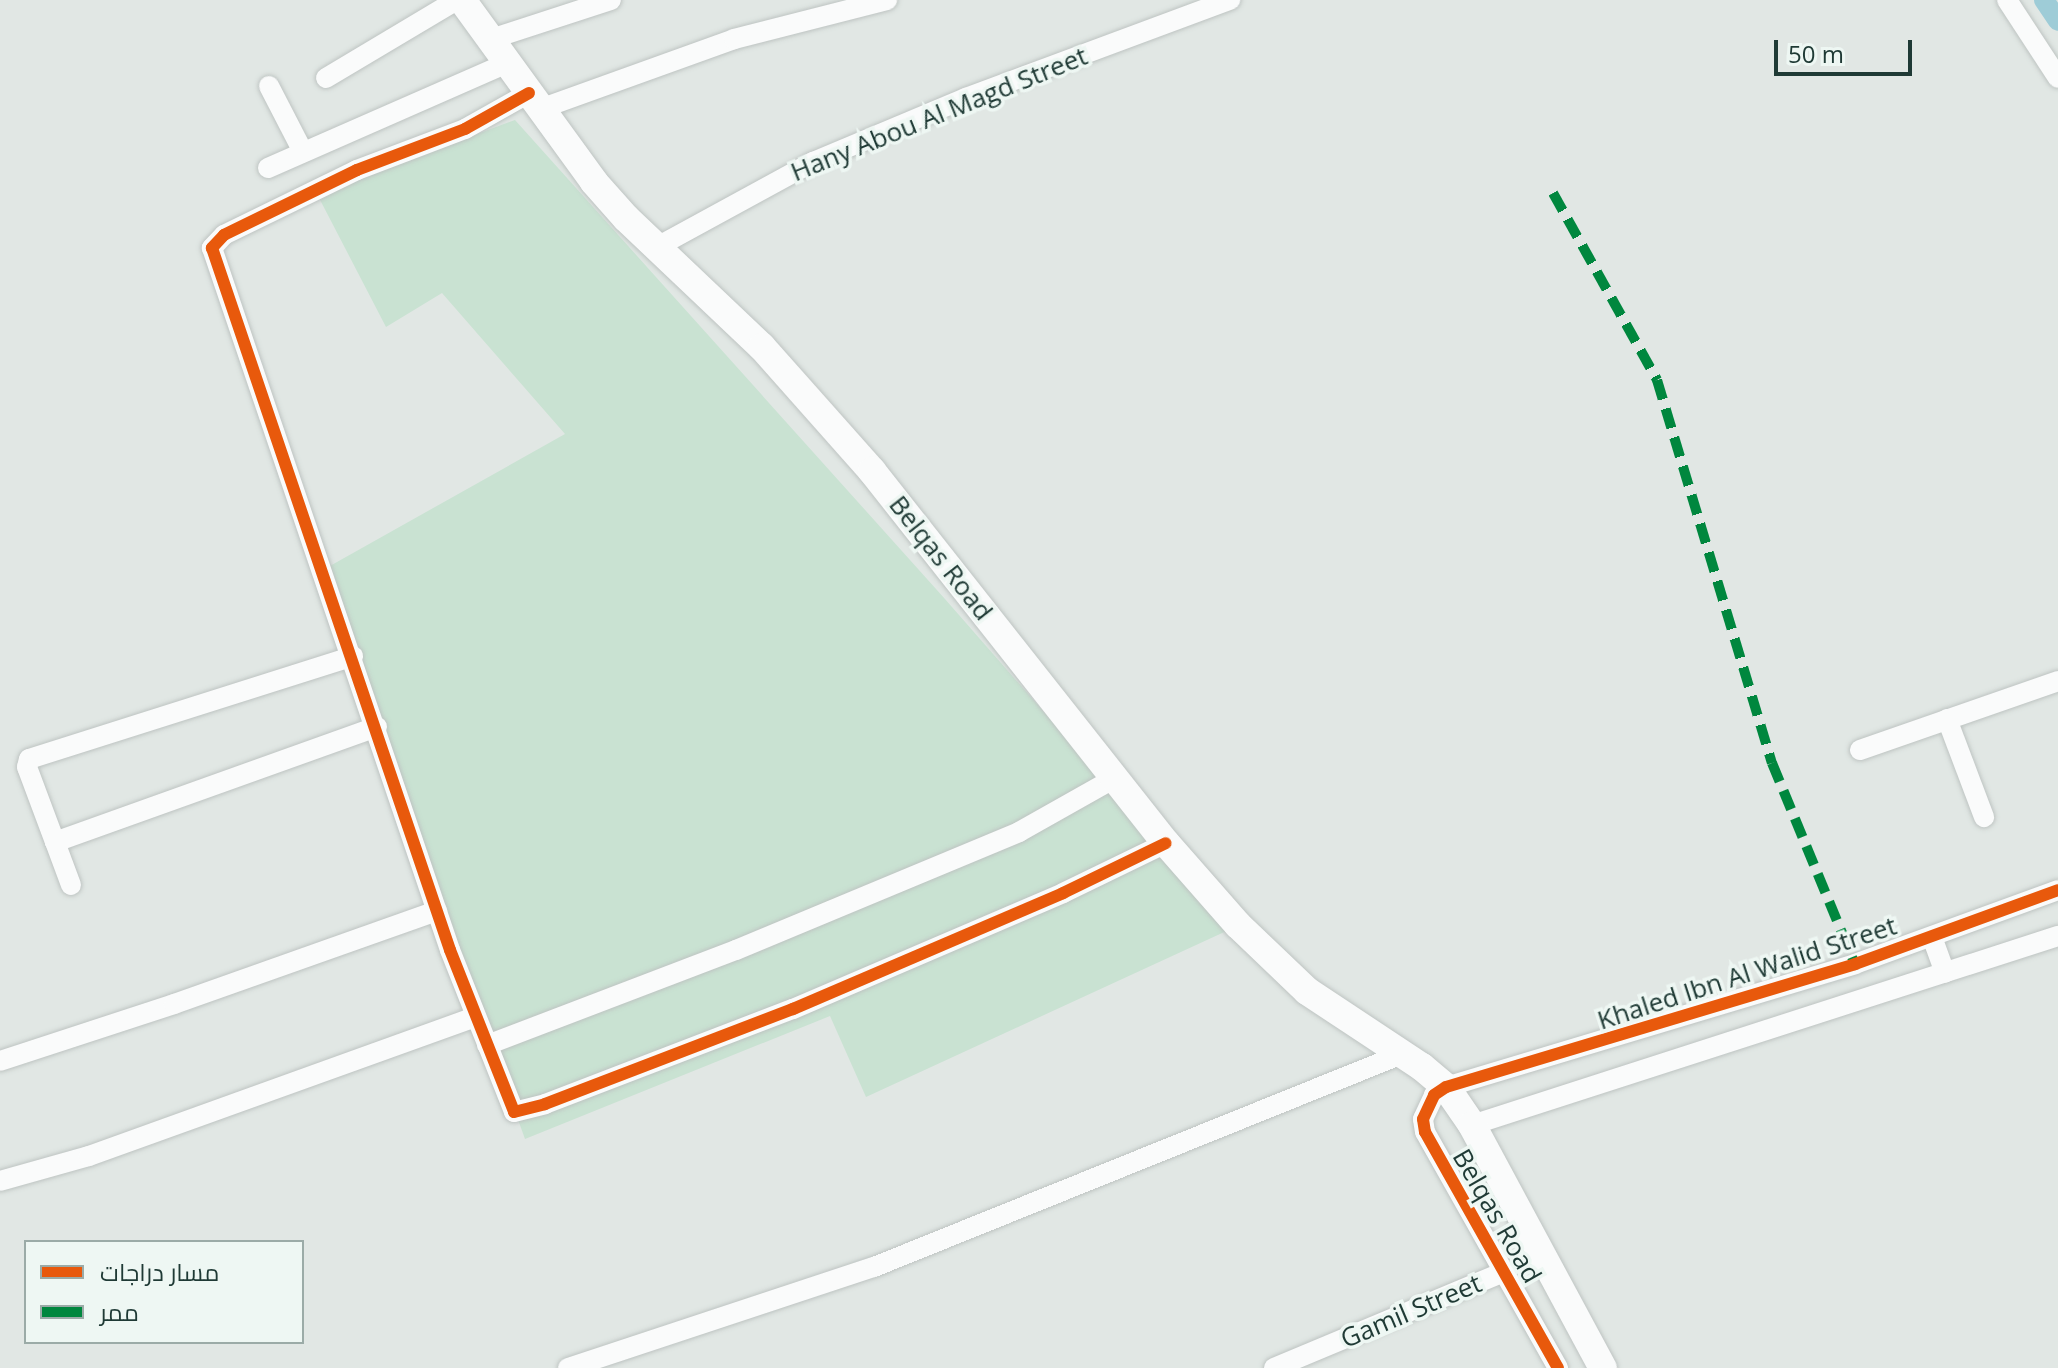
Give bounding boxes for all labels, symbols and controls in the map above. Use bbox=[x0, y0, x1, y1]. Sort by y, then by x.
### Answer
scale bar bbox=[1778, 24, 1916, 74]
text: 50 m bbox=[1788, 37, 1844, 70]
street label: Hany Abou Al Magd Street bbox=[786, 40, 1092, 188]
street label: Belqas Road bbox=[883, 489, 999, 627]
street label: Khaled Ibn Al Walid Street bbox=[1594, 910, 1900, 1036]
street label: Belqas Road bbox=[1446, 1143, 1548, 1289]
legend bbox=[24, 1240, 304, 1344]
text: مسار دراجات bbox=[100, 1255, 219, 1288]
street label: Gamil Street bbox=[1336, 1267, 1486, 1355]
text: ممر bbox=[100, 1295, 139, 1328]

